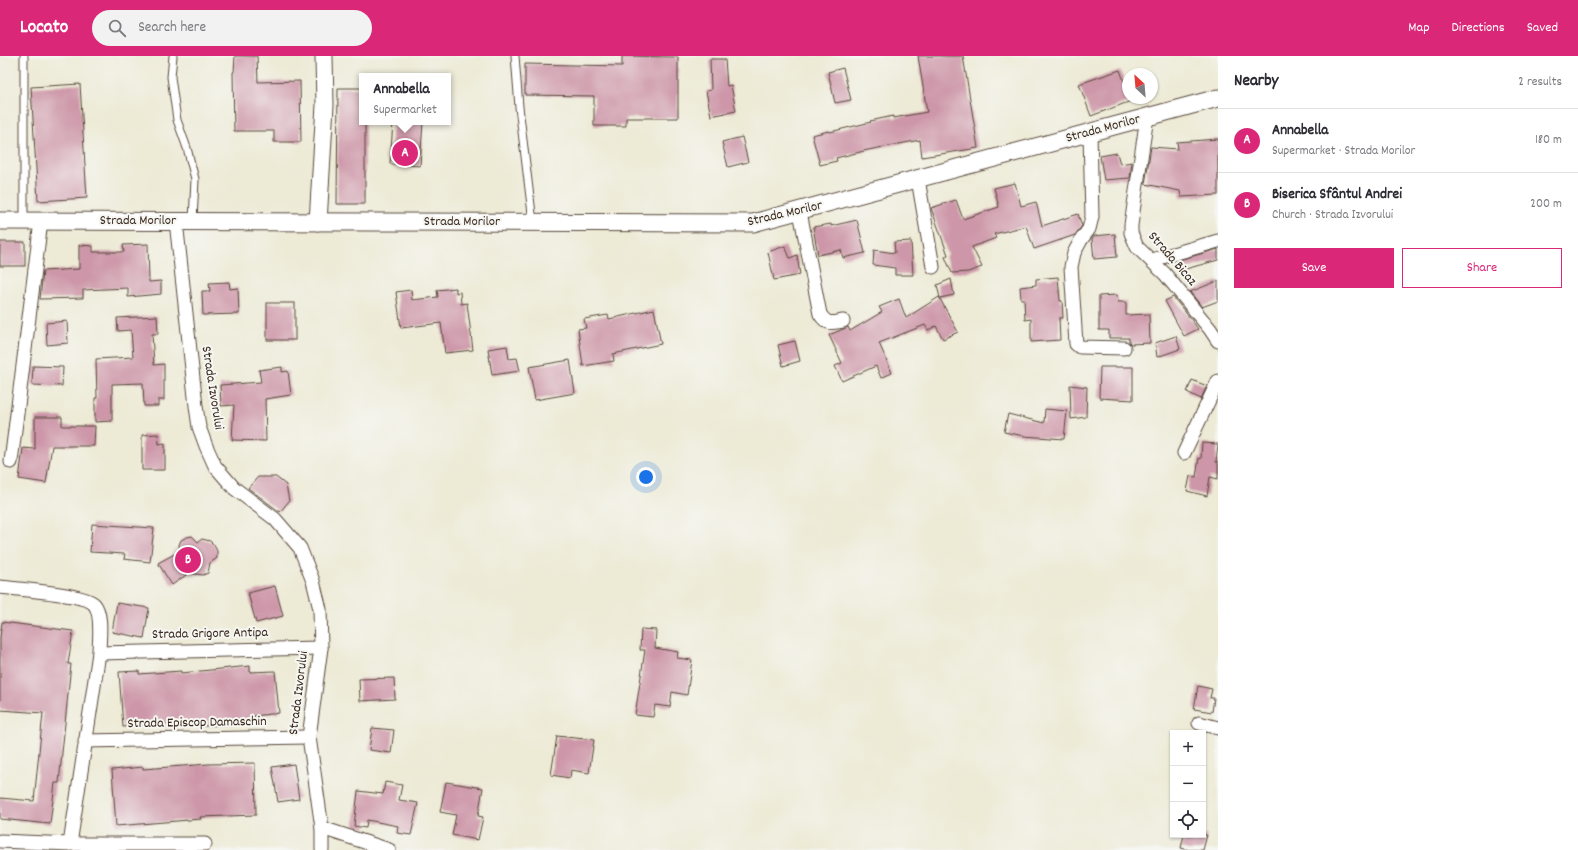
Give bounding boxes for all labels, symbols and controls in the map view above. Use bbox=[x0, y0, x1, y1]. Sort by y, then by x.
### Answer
search box bbox=[92, 10, 372, 46]
text: Locato bbox=[20, 15, 68, 42]
icon: search bbox=[106, 17, 128, 39]
text: Search here bbox=[138, 17, 206, 39]
text: Map bbox=[1408, 18, 1430, 38]
text: Directions bbox=[1452, 18, 1505, 38]
text: Saved bbox=[1527, 18, 1558, 38]
north arrow bbox=[1122, 68, 1158, 104]
text: Nearby bbox=[1234, 70, 1278, 94]
popup bbox=[359, 73, 451, 125]
text: 2 results bbox=[1518, 73, 1562, 92]
text: Annabella bbox=[373, 79, 430, 101]
text: Supermarket bbox=[373, 101, 437, 120]
street label: Strada Morilor bbox=[1064, 109, 1143, 149]
text: Annabella bbox=[1272, 120, 1328, 142]
text: A bbox=[1243, 131, 1251, 150]
text: 180 m bbox=[1535, 131, 1562, 150]
pin: A bbox=[392, 138, 418, 168]
text: Supermarket · Strada Morilor bbox=[1272, 142, 1415, 161]
text: Biserica Sfântul Andrei bbox=[1272, 184, 1402, 206]
street label: Strada Morilor bbox=[746, 195, 825, 232]
text: B bbox=[1244, 195, 1250, 214]
text: 200 m bbox=[1530, 195, 1562, 214]
text: Church · Strada Izvorului bbox=[1272, 206, 1393, 225]
street label: Strada Morilor bbox=[100, 211, 177, 231]
street label: Strada Morilor bbox=[424, 212, 501, 232]
street label: Strada Bicaz bbox=[1143, 227, 1202, 291]
button: Save bbox=[1234, 248, 1394, 288]
button: Share bbox=[1402, 248, 1562, 288]
street label: Strada Izvorului bbox=[196, 345, 229, 432]
your location bbox=[636, 467, 656, 487]
pin: B bbox=[175, 545, 201, 575]
street label: Strada Grigore Antipa bbox=[152, 623, 269, 645]
street label: Strada Izvorului bbox=[284, 650, 314, 736]
street label: Strada Episcop Damaschin bbox=[127, 712, 267, 734]
map controls bbox=[1170, 730, 1206, 838]
button: + bbox=[1170, 730, 1206, 766]
button: − bbox=[1170, 766, 1206, 802]
button: locate bbox=[1170, 802, 1206, 838]

